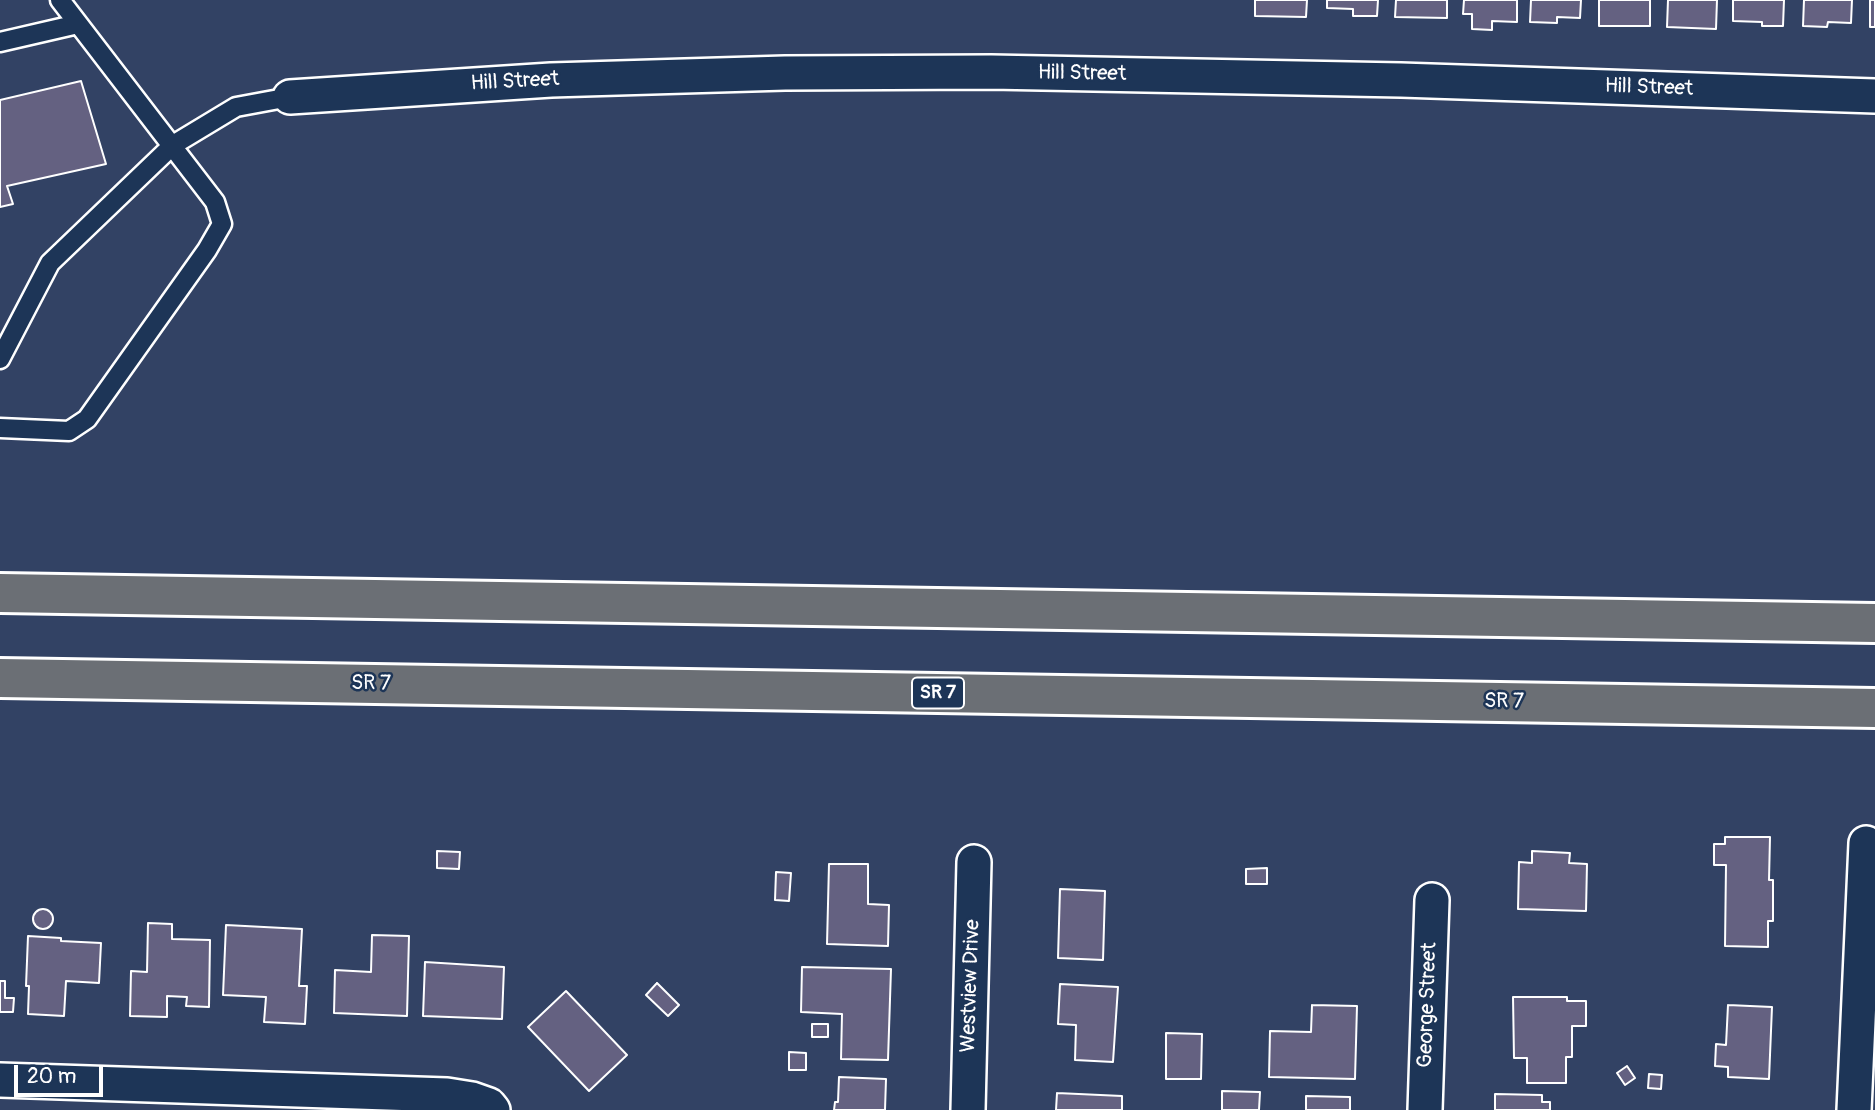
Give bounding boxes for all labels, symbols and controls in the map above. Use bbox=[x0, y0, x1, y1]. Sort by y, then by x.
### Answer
street label: Hill Street bbox=[1038, 61, 1126, 87]
street label: Hill Street bbox=[470, 67, 560, 97]
street label: Hill Street bbox=[1604, 74, 1694, 102]
street label: SR 7 bbox=[351, 671, 391, 697]
road number: SR 7 bbox=[912, 678, 964, 708]
street label: SR 7 bbox=[1484, 689, 1524, 715]
street label: Westview Drive bbox=[956, 919, 986, 1053]
street label: George Street bbox=[1413, 942, 1443, 1068]
scale bar bbox=[18, 1050, 107, 1094]
text: 20 m bbox=[27, 1063, 76, 1090]

